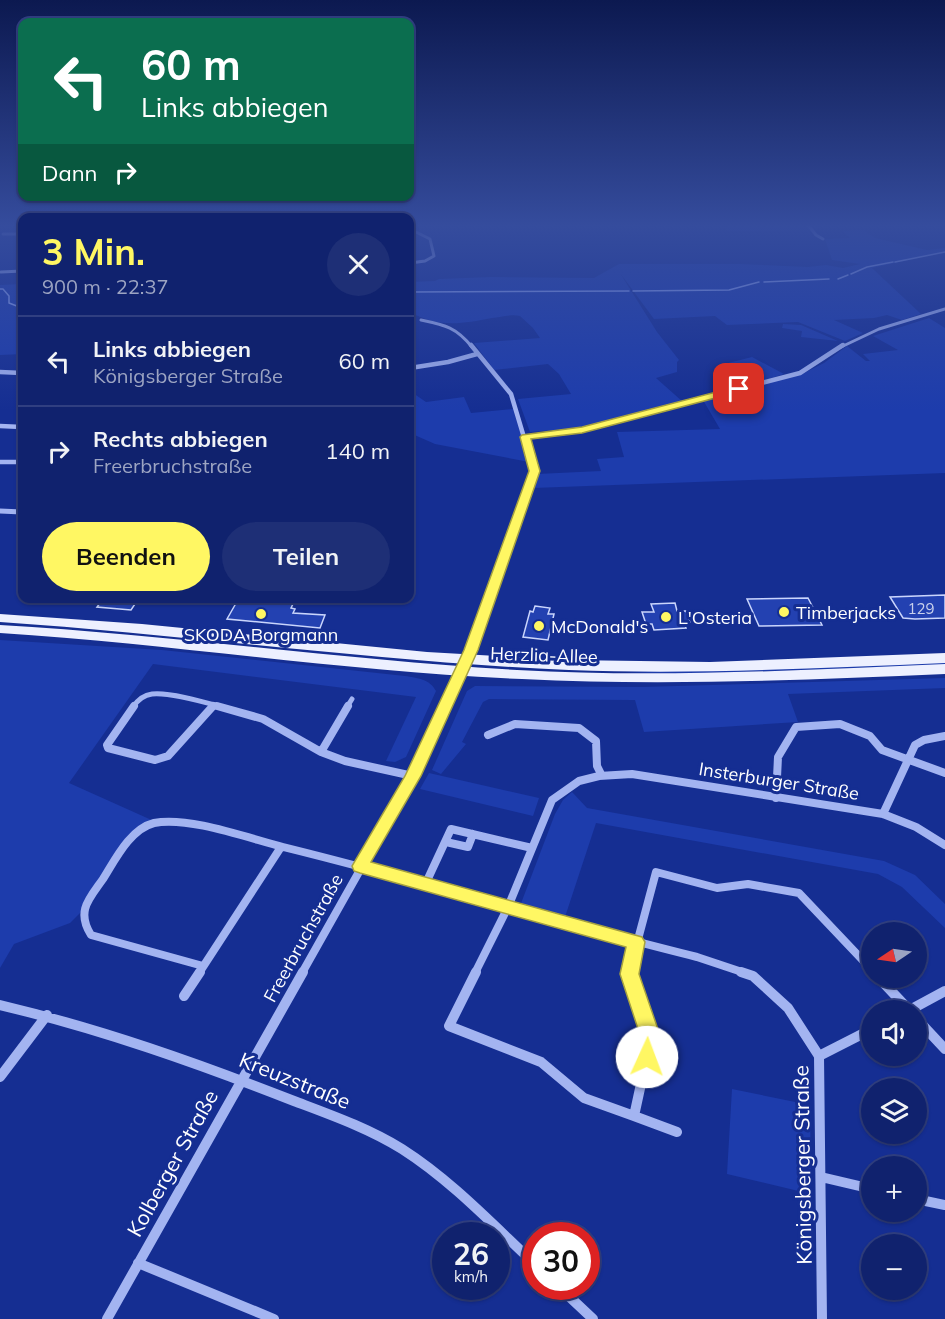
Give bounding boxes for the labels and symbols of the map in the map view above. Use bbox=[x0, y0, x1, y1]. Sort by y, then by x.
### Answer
pin bbox=[713, 363, 764, 414]
house number: 129 bbox=[907, 599, 935, 618]
place label: Timberjacks bbox=[796, 601, 896, 624]
marker: Timberjacks bbox=[777, 605, 791, 619]
place label: L'Osteria bbox=[678, 606, 752, 629]
marker: SKODA Borgmann bbox=[254, 607, 268, 621]
marker: L'Osteria bbox=[659, 610, 673, 624]
place label: McDonald's bbox=[551, 615, 648, 638]
marker: McDonald's bbox=[532, 619, 546, 633]
place label: SKODA Borgmann bbox=[184, 623, 338, 646]
street label: Herzlia-Allee bbox=[490, 642, 598, 668]
street label: Insterburger Straße bbox=[697, 757, 861, 805]
street label: Freerbruchstraße bbox=[258, 870, 348, 1006]
north arrow bbox=[861, 922, 927, 988]
position arrow bbox=[615, 1025, 679, 1089]
street label: Kreuzstraße bbox=[236, 1046, 354, 1114]
street label: Königsberger Straße bbox=[787, 1065, 817, 1265]
street label: Kolberger Straße bbox=[121, 1085, 223, 1241]
speed limit sign: 30 bbox=[522, 1222, 600, 1300]

